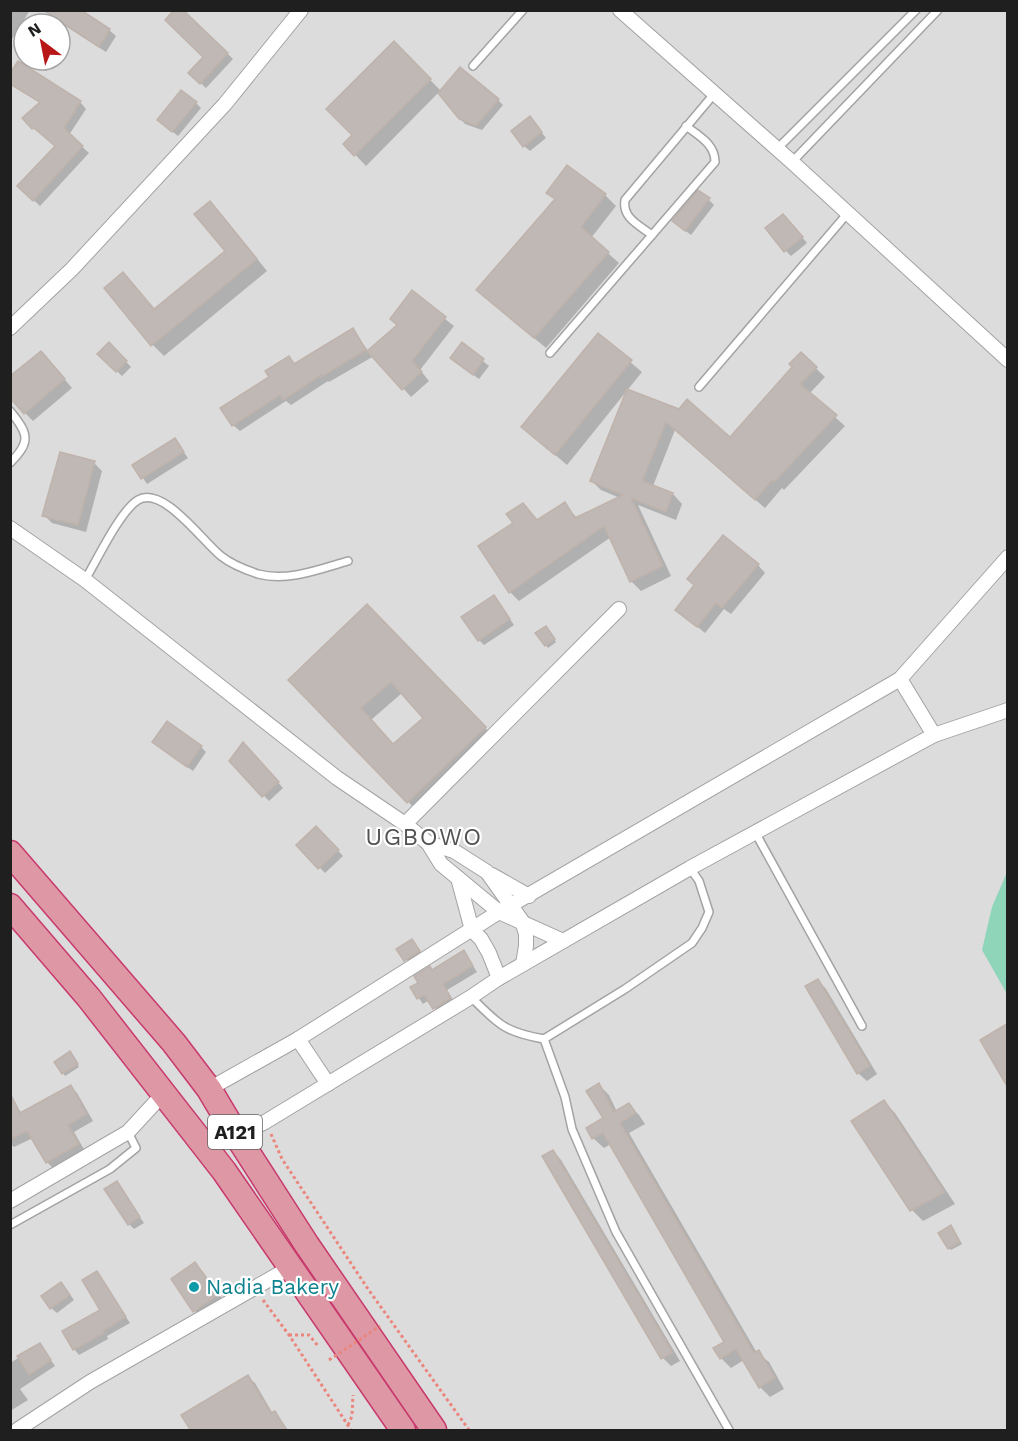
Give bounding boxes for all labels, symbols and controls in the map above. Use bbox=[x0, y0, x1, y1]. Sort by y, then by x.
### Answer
north arrow bbox=[12, 12, 72, 72]
text: N bbox=[24, 19, 44, 41]
district label: UGBOWO bbox=[365, 823, 483, 851]
road number: A121 bbox=[208, 1115, 262, 1149]
place label: Nadia Bakery bbox=[206, 1274, 339, 1299]
marker: Nadia Bakery bbox=[187, 1280, 201, 1294]

